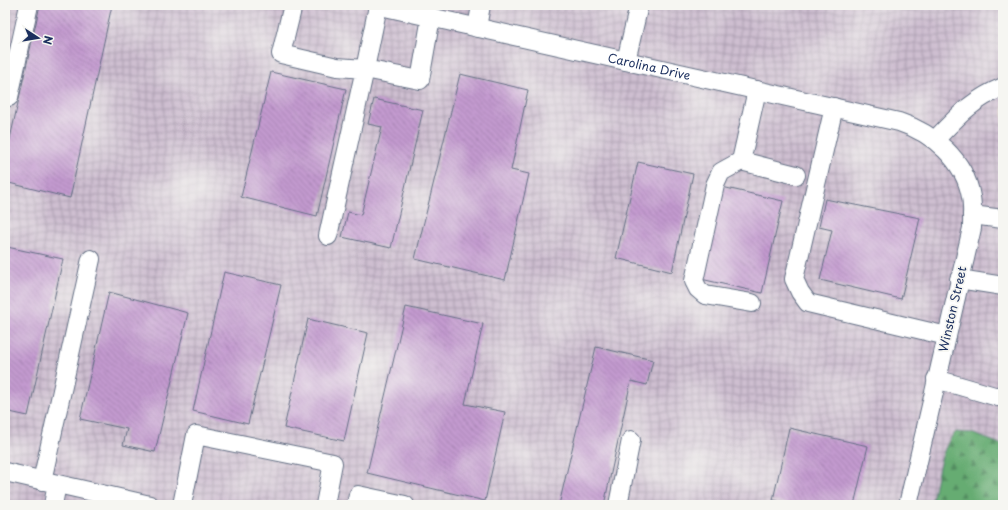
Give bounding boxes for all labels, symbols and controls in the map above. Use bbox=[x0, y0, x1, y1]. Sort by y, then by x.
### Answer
north arrow bbox=[18, 18, 58, 58]
text: N bbox=[39, 34, 57, 46]
street label: Carolina Drive bbox=[606, 48, 692, 84]
street label: Winston Street bbox=[933, 264, 971, 354]

